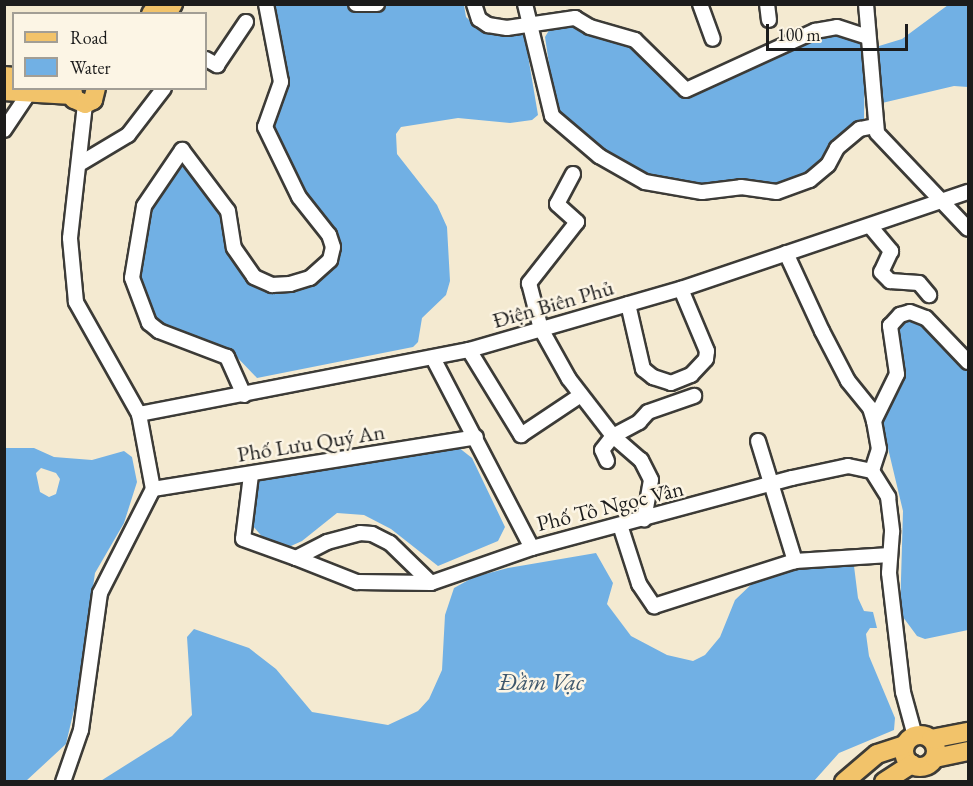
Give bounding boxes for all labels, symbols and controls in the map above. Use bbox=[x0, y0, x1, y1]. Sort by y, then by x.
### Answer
legend bbox=[12, 12, 207, 90]
scale bar bbox=[769, 12, 912, 50]
text: 100 m bbox=[777, 23, 821, 46]
text: Road bbox=[70, 26, 108, 49]
text: Water bbox=[70, 56, 111, 79]
street label: Điện Biên Phủ bbox=[490, 274, 616, 334]
street label: Phố Lưu Quý An bbox=[235, 418, 387, 468]
street label: Phố Tô Ngọc Vân bbox=[534, 475, 686, 537]
water label: Đầm Vạc bbox=[498, 668, 584, 696]

